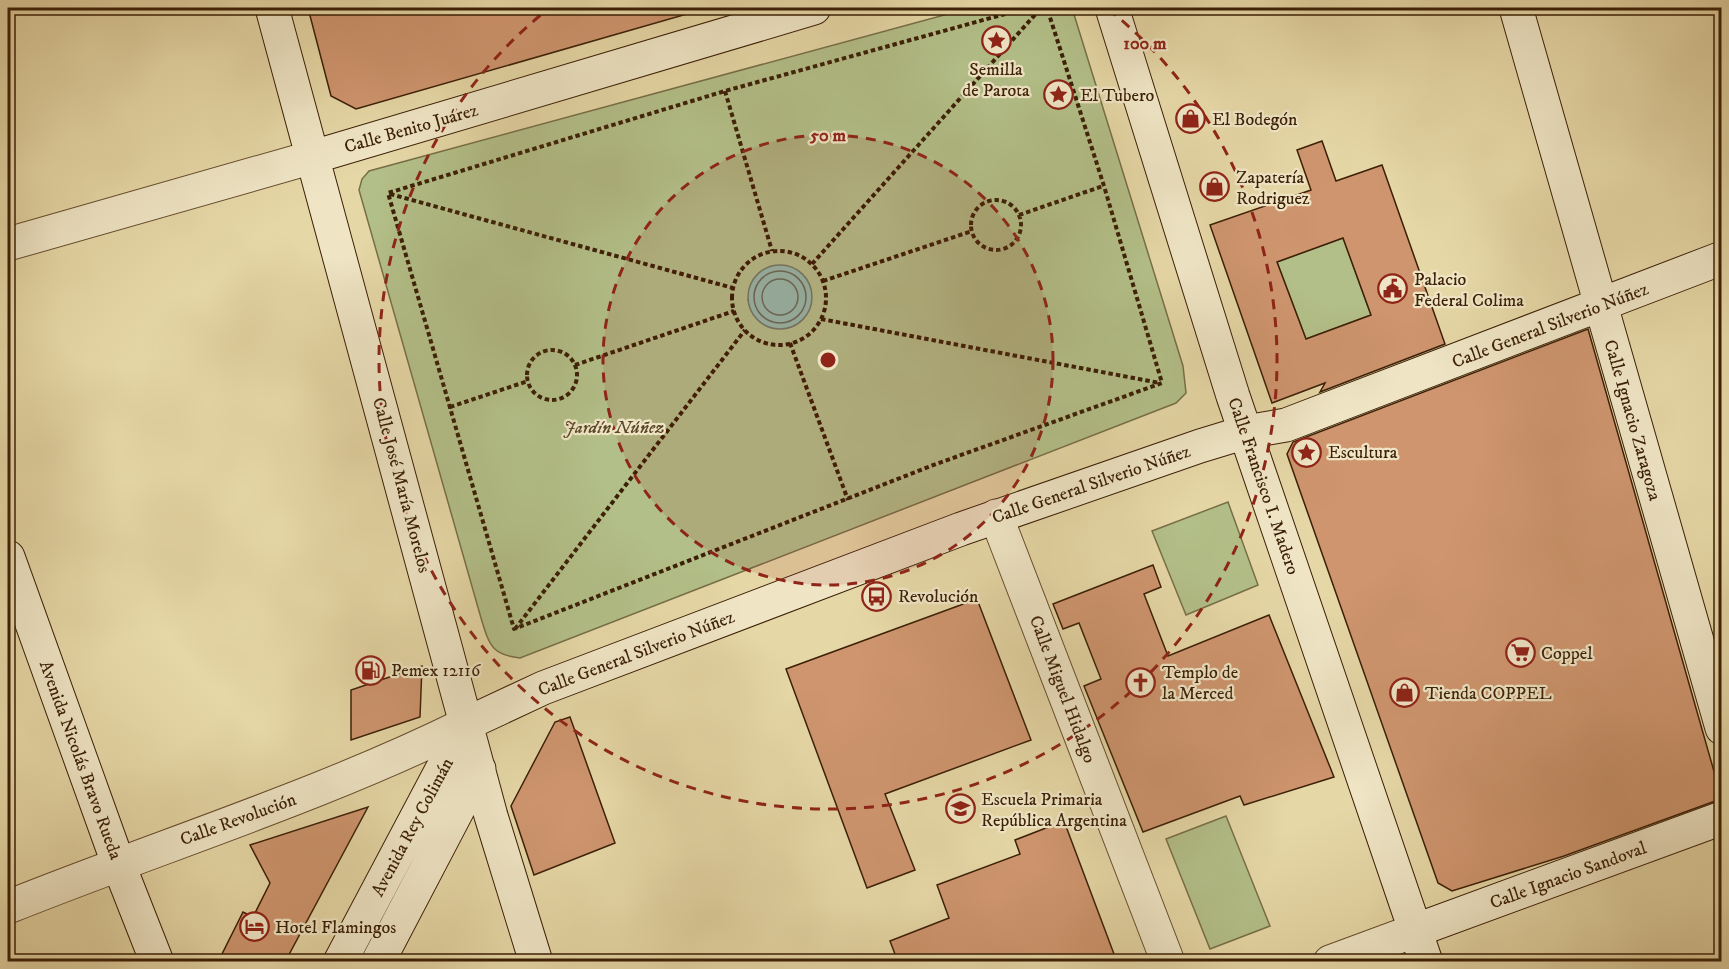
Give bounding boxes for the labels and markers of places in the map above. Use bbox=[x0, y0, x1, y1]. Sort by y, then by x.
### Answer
place icon: Semilla de Parota bbox=[980, 24, 1012, 56]
place label: Semilla de Parota bbox=[962, 59, 1030, 102]
place icon: El Tubero bbox=[1043, 79, 1075, 111]
place label: El Tubero bbox=[1080, 85, 1155, 107]
shop icon: El Bodegón bbox=[1175, 103, 1207, 135]
place label: El Bodegón bbox=[1212, 109, 1298, 131]
place label: Zapatería Rodriguez bbox=[1236, 167, 1310, 210]
shop icon: Zapatería Rodriguez bbox=[1199, 171, 1231, 203]
place label: Palacio Federal Colima bbox=[1414, 269, 1524, 312]
public building icon: Palacio Federal Colima bbox=[1377, 273, 1409, 305]
centre of rings bbox=[818, 350, 838, 370]
place icon: Escultura bbox=[1291, 436, 1323, 468]
place label: Escultura bbox=[1328, 442, 1398, 464]
bus stop icon: Revolución bbox=[861, 580, 893, 612]
place label: Revolución bbox=[898, 586, 979, 608]
supermarket icon: Coppel bbox=[1504, 637, 1536, 669]
place label: Coppel bbox=[1541, 643, 1593, 665]
fuel station icon: Pemex 12116 bbox=[354, 654, 386, 686]
place label: Pemex 12116 bbox=[391, 660, 481, 682]
place label: Templo de la Merced bbox=[1162, 662, 1238, 705]
church icon: Templo de la Merced bbox=[1125, 666, 1157, 698]
shop icon: Tienda COPPEL bbox=[1388, 677, 1420, 709]
place label: Tienda COPPEL bbox=[1425, 683, 1552, 705]
place label: Escuela Primaria República Argentina bbox=[981, 789, 1127, 832]
school or university icon: Escuela Primaria República Argentina bbox=[944, 793, 976, 825]
hotel icon: Hotel Flamingos bbox=[238, 911, 270, 943]
place label: Hotel Flamingos bbox=[275, 917, 396, 939]

